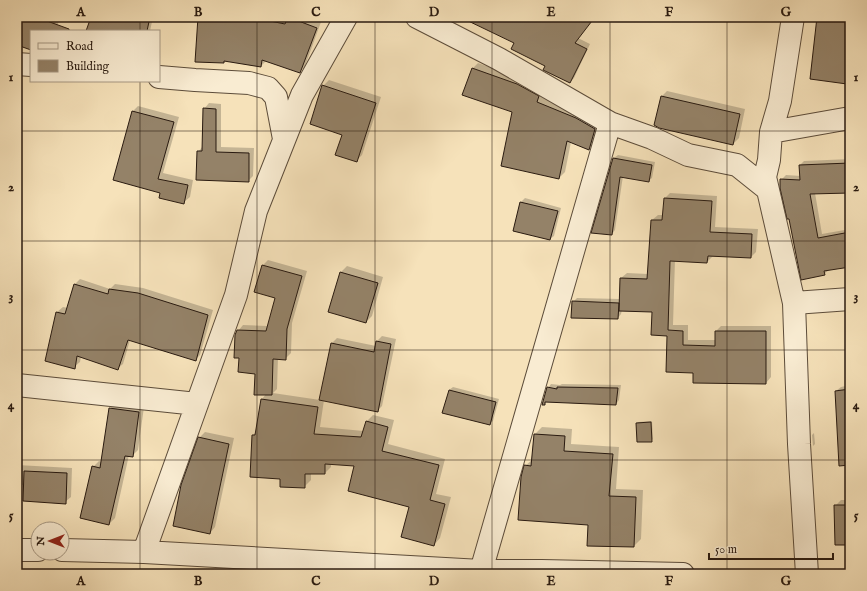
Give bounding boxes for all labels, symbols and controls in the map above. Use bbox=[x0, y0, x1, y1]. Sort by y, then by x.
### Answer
text: A bbox=[76, 4, 87, 21]
text: B bbox=[194, 4, 203, 21]
text: C bbox=[311, 4, 321, 21]
text: D bbox=[429, 4, 440, 21]
text: E bbox=[546, 4, 556, 21]
text: F bbox=[665, 4, 674, 21]
text: G bbox=[781, 4, 792, 21]
legend bbox=[30, 30, 160, 82]
text: Road bbox=[66, 39, 94, 54]
text: Building bbox=[66, 59, 110, 74]
text: 1 bbox=[9, 69, 14, 86]
text: 1 bbox=[854, 69, 859, 86]
text: 2 bbox=[8, 179, 14, 196]
text: 2 bbox=[853, 179, 859, 196]
text: 3 bbox=[9, 288, 14, 305]
text: 3 bbox=[854, 288, 859, 305]
text: 4 bbox=[8, 397, 15, 414]
text: 4 bbox=[853, 397, 860, 414]
text: 5 bbox=[9, 507, 14, 524]
text: 5 bbox=[854, 507, 859, 524]
north arrow bbox=[30, 521, 70, 561]
scale bar bbox=[709, 535, 833, 561]
text: N bbox=[34, 536, 48, 547]
text: 50 m bbox=[715, 542, 737, 557]
text: A bbox=[76, 573, 87, 590]
text: B bbox=[194, 573, 203, 590]
text: C bbox=[311, 573, 321, 590]
text: D bbox=[429, 573, 440, 590]
text: E bbox=[546, 573, 556, 590]
text: F bbox=[665, 573, 674, 590]
text: G bbox=[781, 573, 792, 590]

